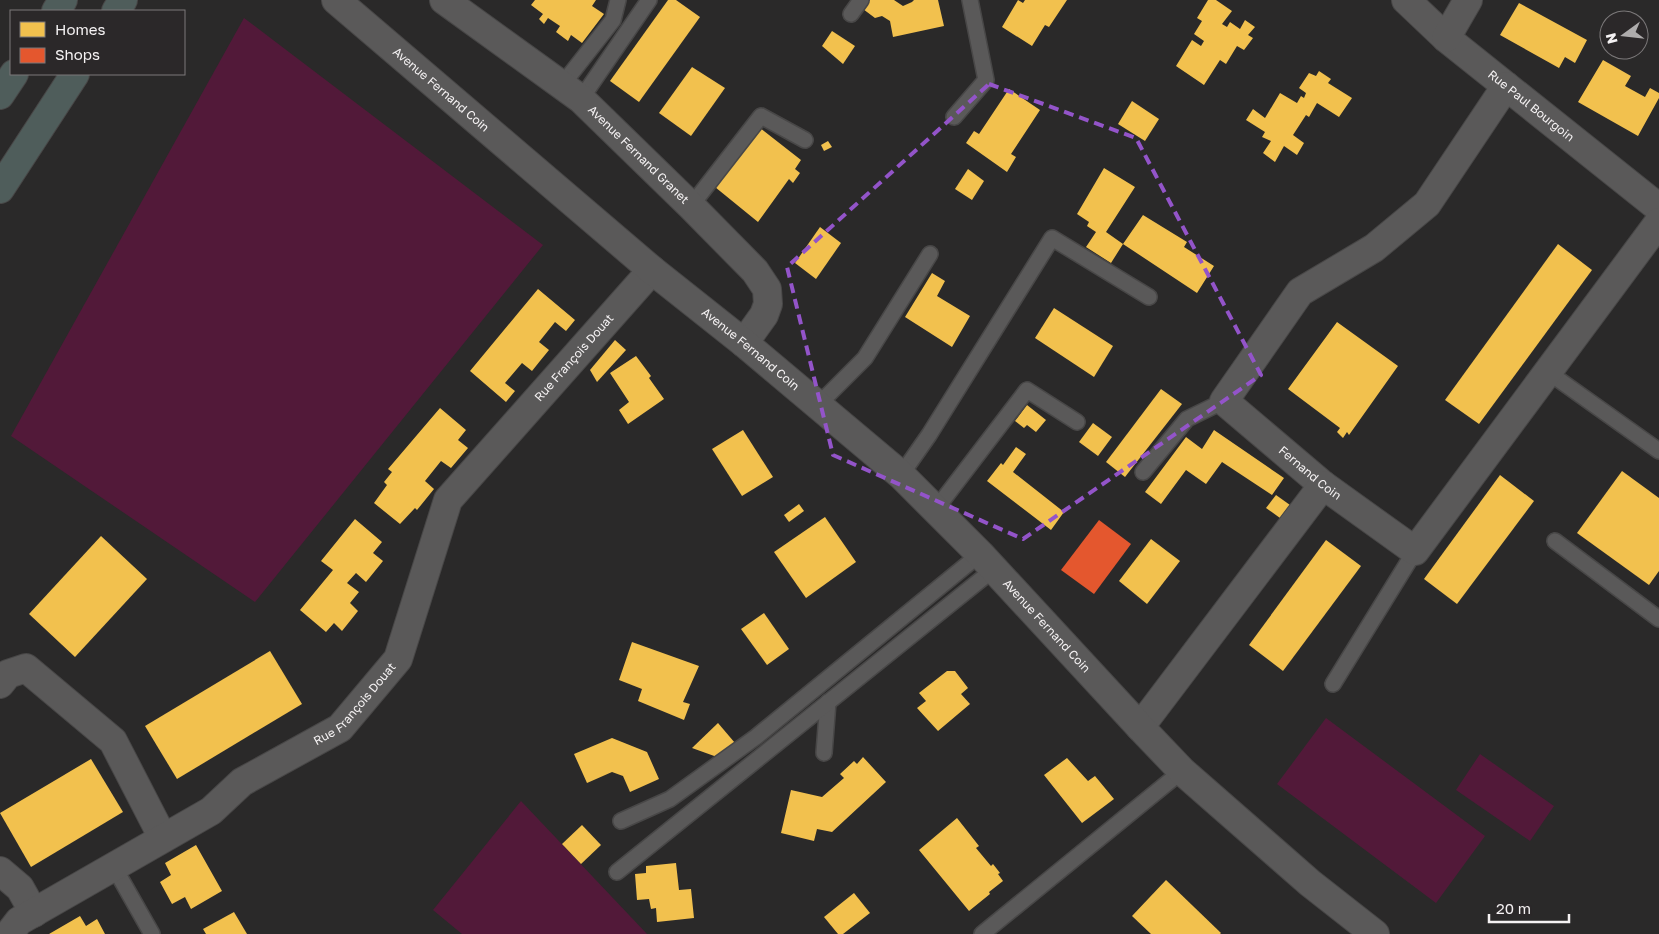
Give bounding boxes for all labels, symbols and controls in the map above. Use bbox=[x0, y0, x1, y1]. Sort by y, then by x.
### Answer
legend bbox=[10, 10, 185, 75]
north arrow bbox=[1599, 10, 1649, 60]
text: Homes bbox=[55, 20, 105, 38]
text: N bbox=[1601, 31, 1621, 46]
street label: Avenue Fernand Coin bbox=[390, 44, 493, 135]
text: Shops bbox=[55, 45, 100, 63]
street label: Rue Paul Bourgoin bbox=[1485, 67, 1578, 144]
street label: Avenue Fernand Granet bbox=[585, 102, 692, 207]
street label: Avenue Fernand Coin bbox=[699, 304, 803, 393]
street label: Rue François Douat bbox=[531, 310, 617, 404]
street label: Fernand Coin bbox=[1276, 443, 1344, 503]
street label: Avenue Fernand Coin bbox=[1000, 576, 1094, 676]
street label: Rue François Douat bbox=[311, 659, 399, 748]
scale bar bbox=[1489, 892, 1569, 924]
text: 20 m bbox=[1496, 899, 1531, 917]

